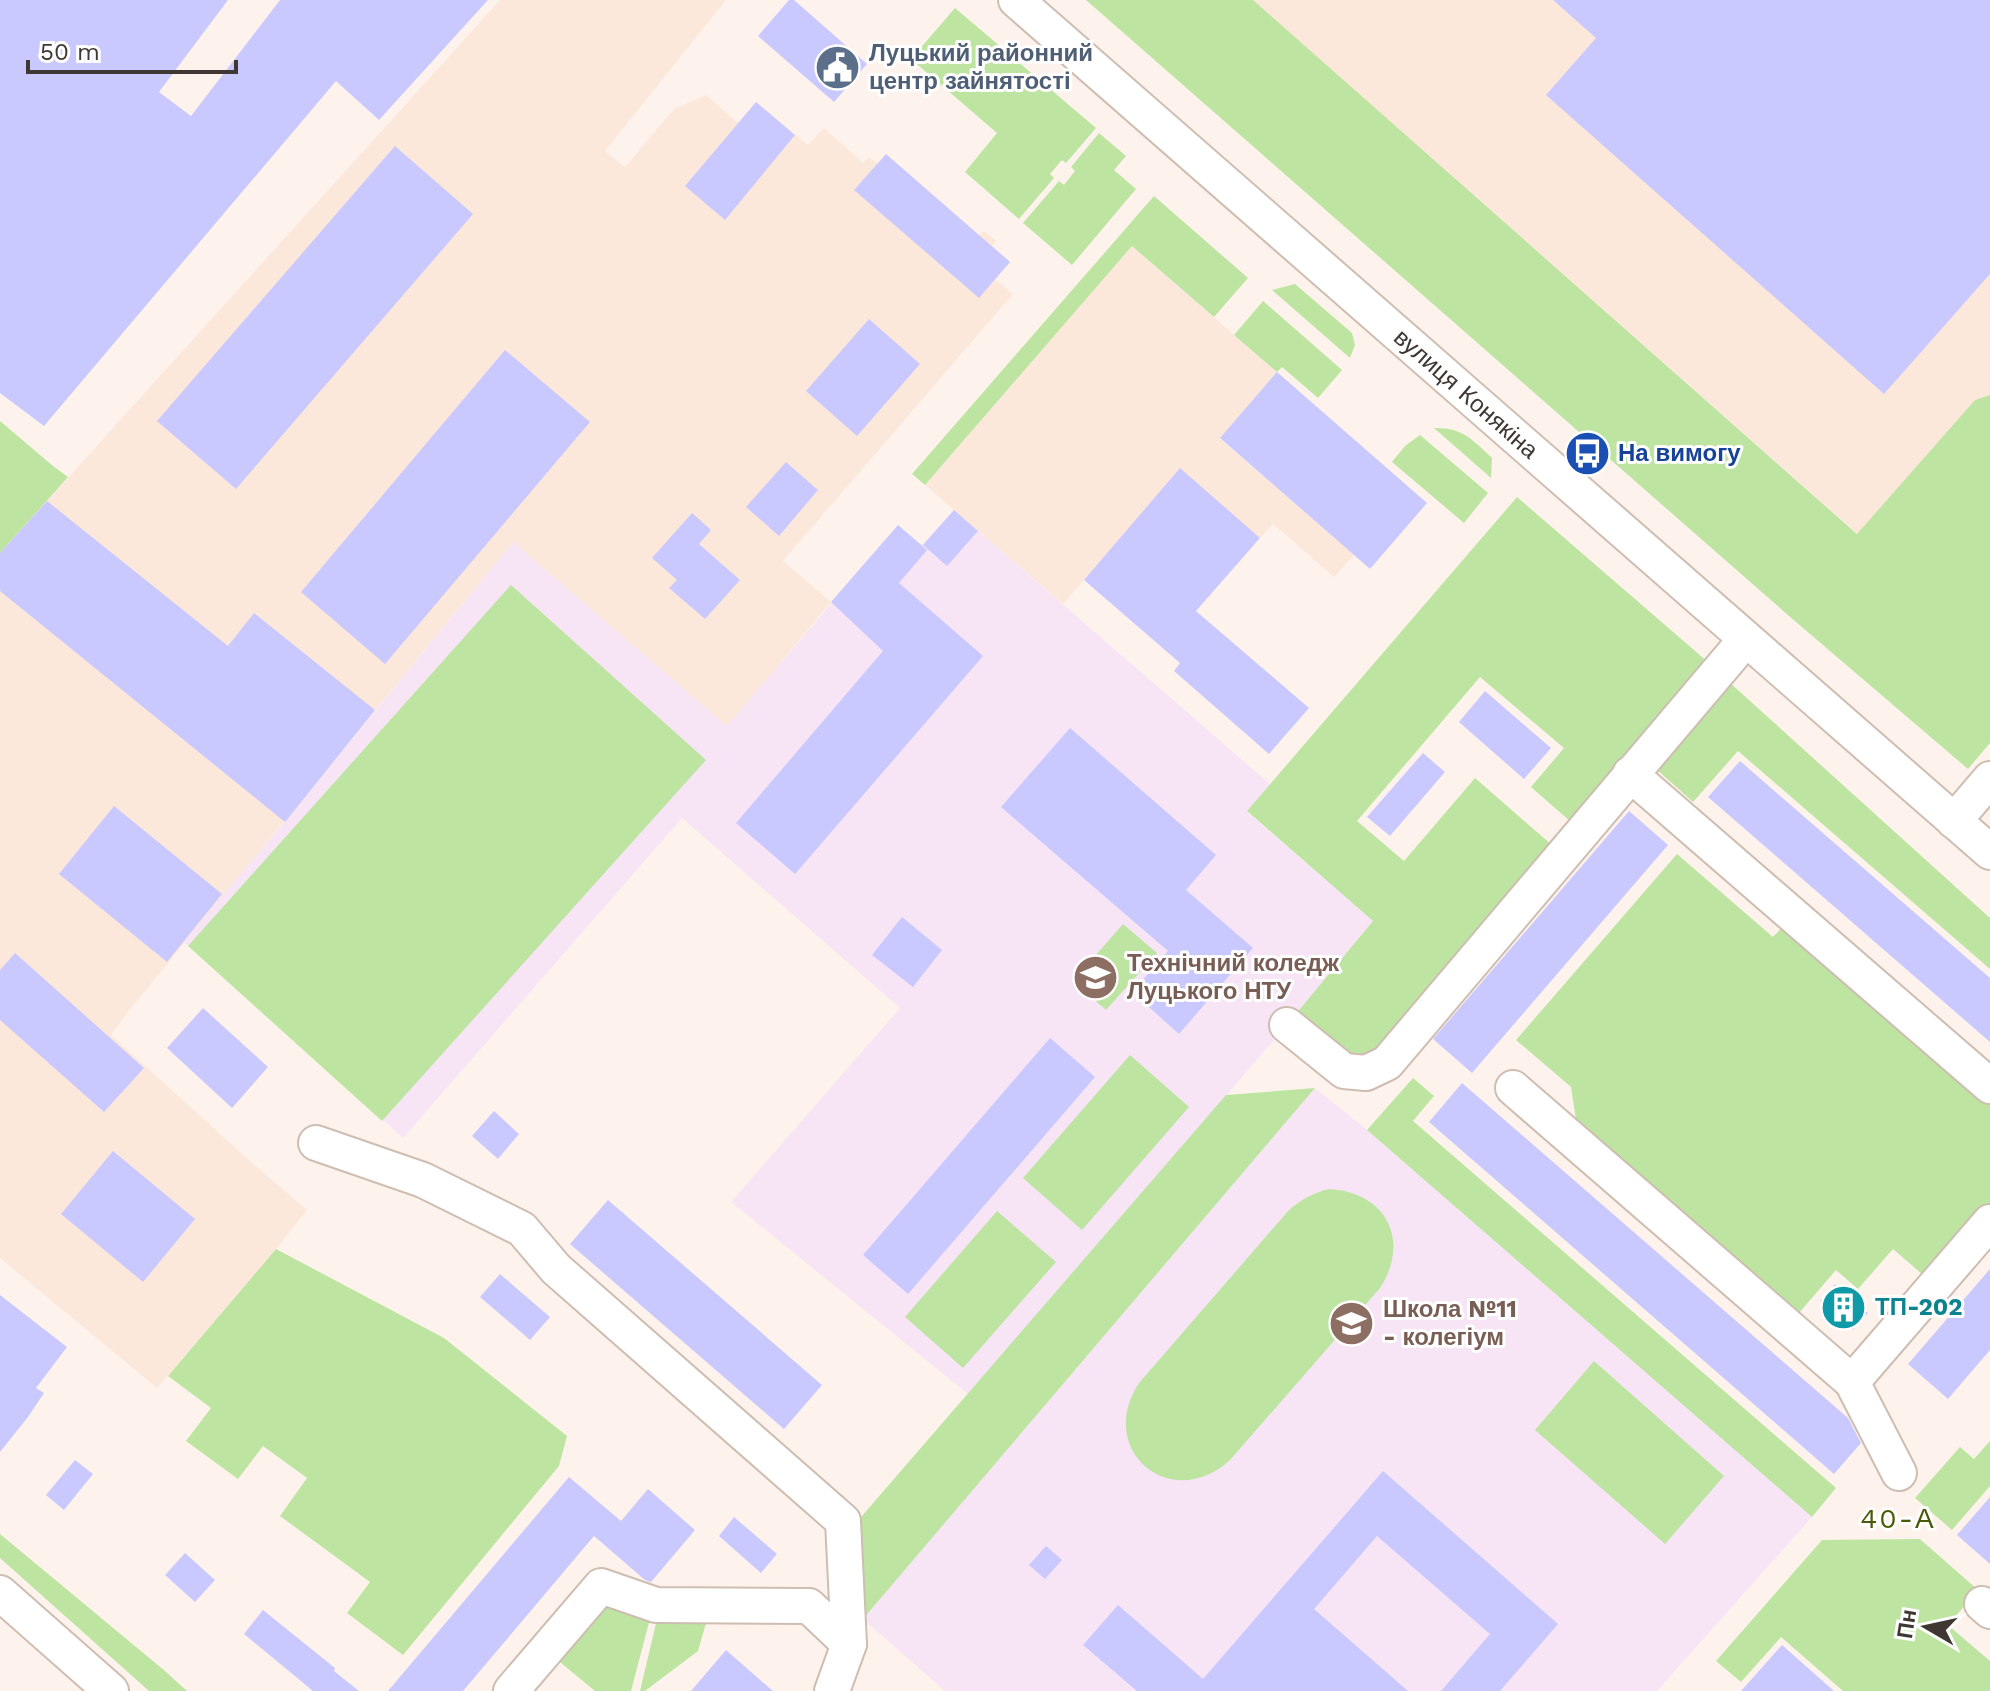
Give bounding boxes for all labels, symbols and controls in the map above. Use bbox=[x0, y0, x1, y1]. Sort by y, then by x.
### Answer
scale bar bbox=[28, 24, 236, 74]
text: 50 m bbox=[40, 38, 100, 66]
place label: Луцький районний центр зайнятості bbox=[869, 39, 1093, 95]
public building icon: Луцький районний центр зайнятості bbox=[814, 43, 862, 91]
street label: вулиця Конякіна bbox=[1388, 323, 1544, 465]
bus stop icon: На вимогу bbox=[1563, 429, 1611, 477]
place label: На вимогу bbox=[1618, 439, 1741, 467]
place label: Технічний коледж Луцького НТУ bbox=[1127, 949, 1340, 1005]
school or university icon: Технічний коледж Луцького НТУ bbox=[1072, 953, 1120, 1001]
building icon: ТП-202 bbox=[1820, 1283, 1868, 1331]
place label: ТП-202 bbox=[1875, 1293, 1963, 1321]
place label: Школа №11 - колегіум bbox=[1383, 1295, 1517, 1351]
school or university icon: Школа №11 - колегіум bbox=[1328, 1299, 1376, 1347]
district label: 40-А bbox=[1860, 1502, 1936, 1535]
north arrow bbox=[1886, 1587, 1966, 1667]
text: Пн bbox=[1892, 1608, 1921, 1640]

